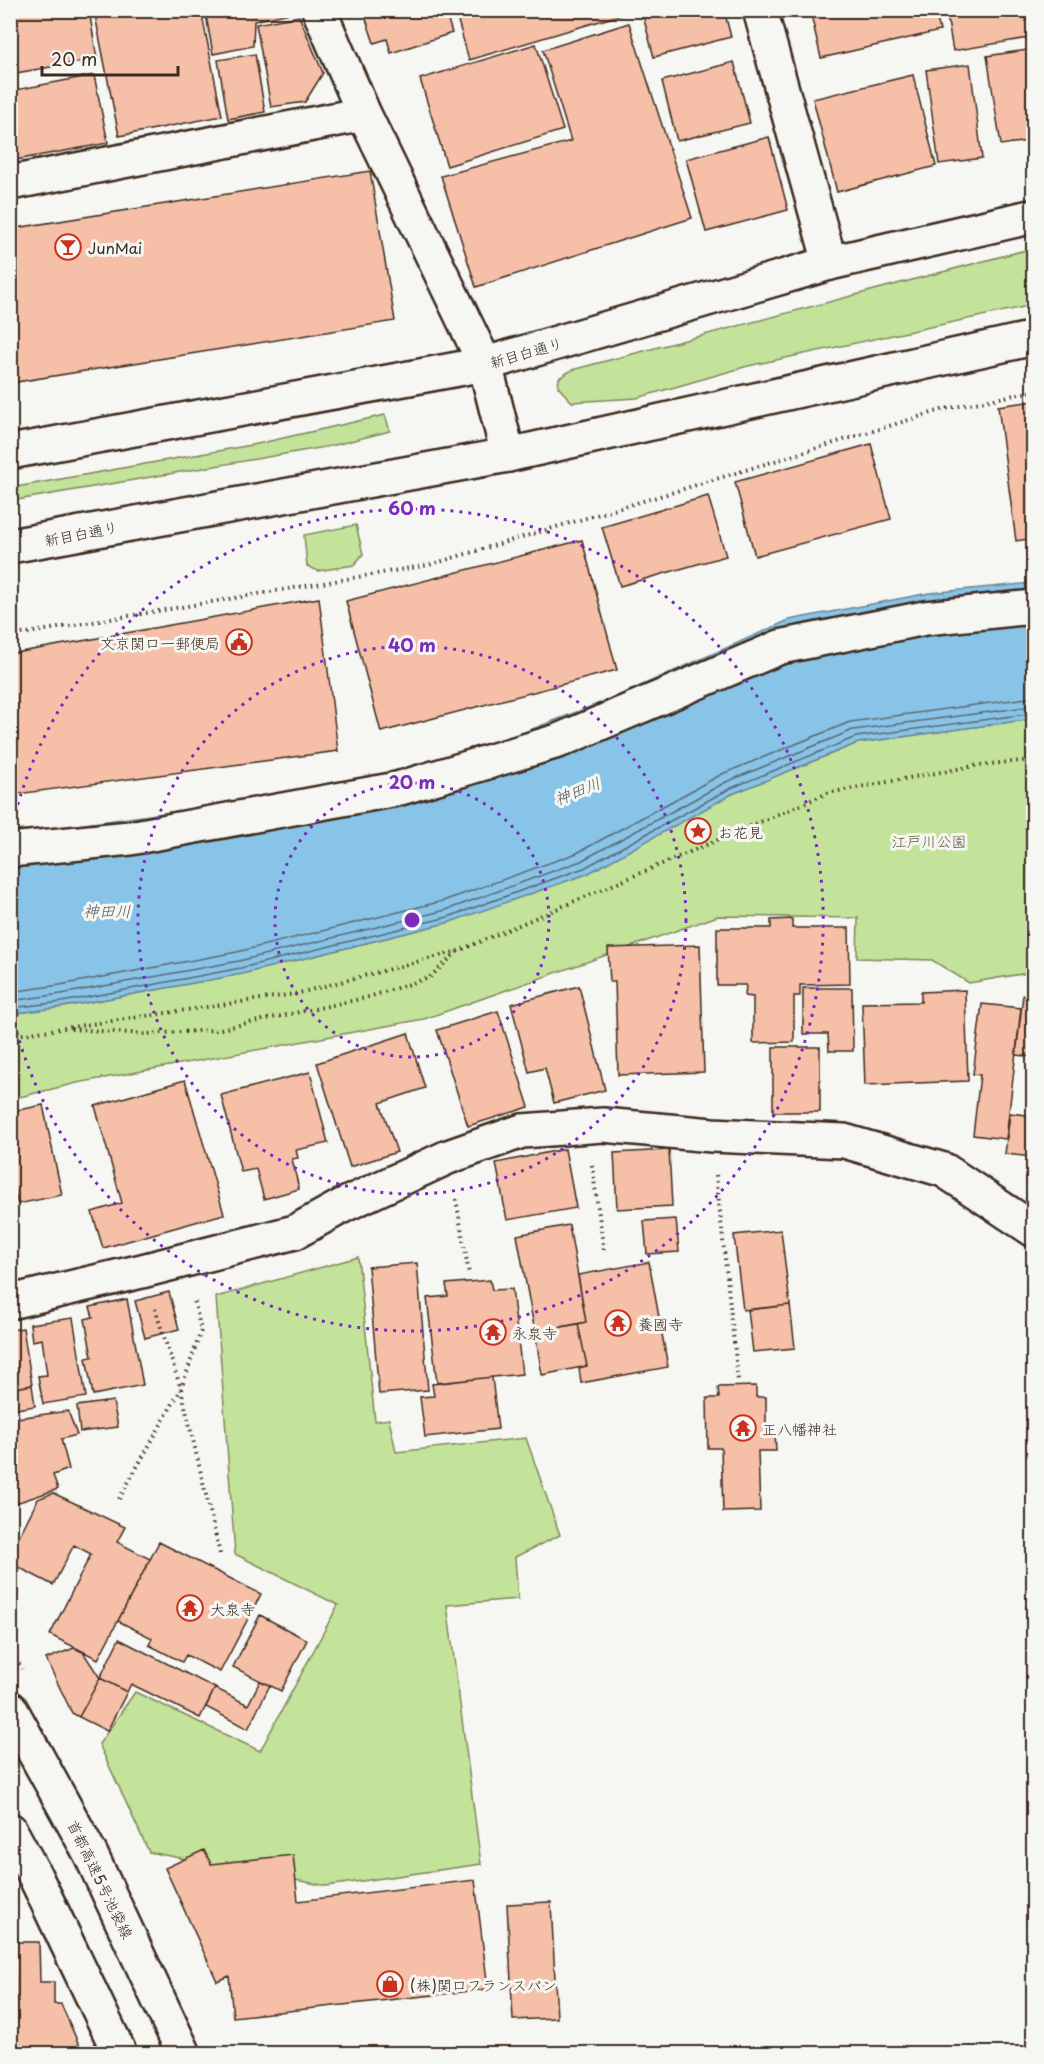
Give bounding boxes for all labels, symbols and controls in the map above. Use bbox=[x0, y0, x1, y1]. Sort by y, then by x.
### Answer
scale bar bbox=[42, 39, 178, 77]
text: 20 m bbox=[51, 45, 97, 72]
bar icon: JunMai bbox=[53, 232, 83, 262]
place label: JunMai bbox=[88, 236, 142, 259]
street label: 新目白通り bbox=[487, 331, 565, 373]
text: 60 m bbox=[388, 494, 436, 521]
street label: 新目白通り bbox=[42, 515, 120, 551]
public building icon: 文京関口一郵便局 bbox=[224, 627, 254, 657]
place label: 文京関口一郵便局 bbox=[100, 631, 220, 654]
text: 40 m bbox=[388, 631, 436, 658]
text: 20 m bbox=[389, 768, 435, 795]
water label: 神田川 bbox=[550, 770, 604, 810]
place icon: お花見 bbox=[683, 816, 713, 846]
place label: お花見 bbox=[718, 820, 763, 843]
park label: 江戸川公園 bbox=[891, 829, 967, 852]
water label: 神田川 bbox=[83, 898, 131, 922]
centre of rings bbox=[402, 910, 422, 930]
temple icon: 養國寺 bbox=[603, 1308, 633, 1338]
place label: 養國寺 bbox=[638, 1312, 683, 1335]
temple icon: 永泉寺 bbox=[478, 1317, 508, 1347]
place label: 永泉寺 bbox=[512, 1321, 557, 1344]
temple icon: 正八幡神社 bbox=[728, 1413, 758, 1443]
place label: 正八幡神社 bbox=[762, 1417, 837, 1440]
temple icon: 大泉寺 bbox=[175, 1593, 205, 1623]
place label: 大泉寺 bbox=[210, 1597, 255, 1620]
street label: 首都高速5号池袋線 bbox=[62, 1816, 140, 1942]
shop icon: (株)関口フランスパン bbox=[375, 1969, 405, 1999]
place label: (株)関口フランスパン bbox=[410, 1973, 557, 1996]

